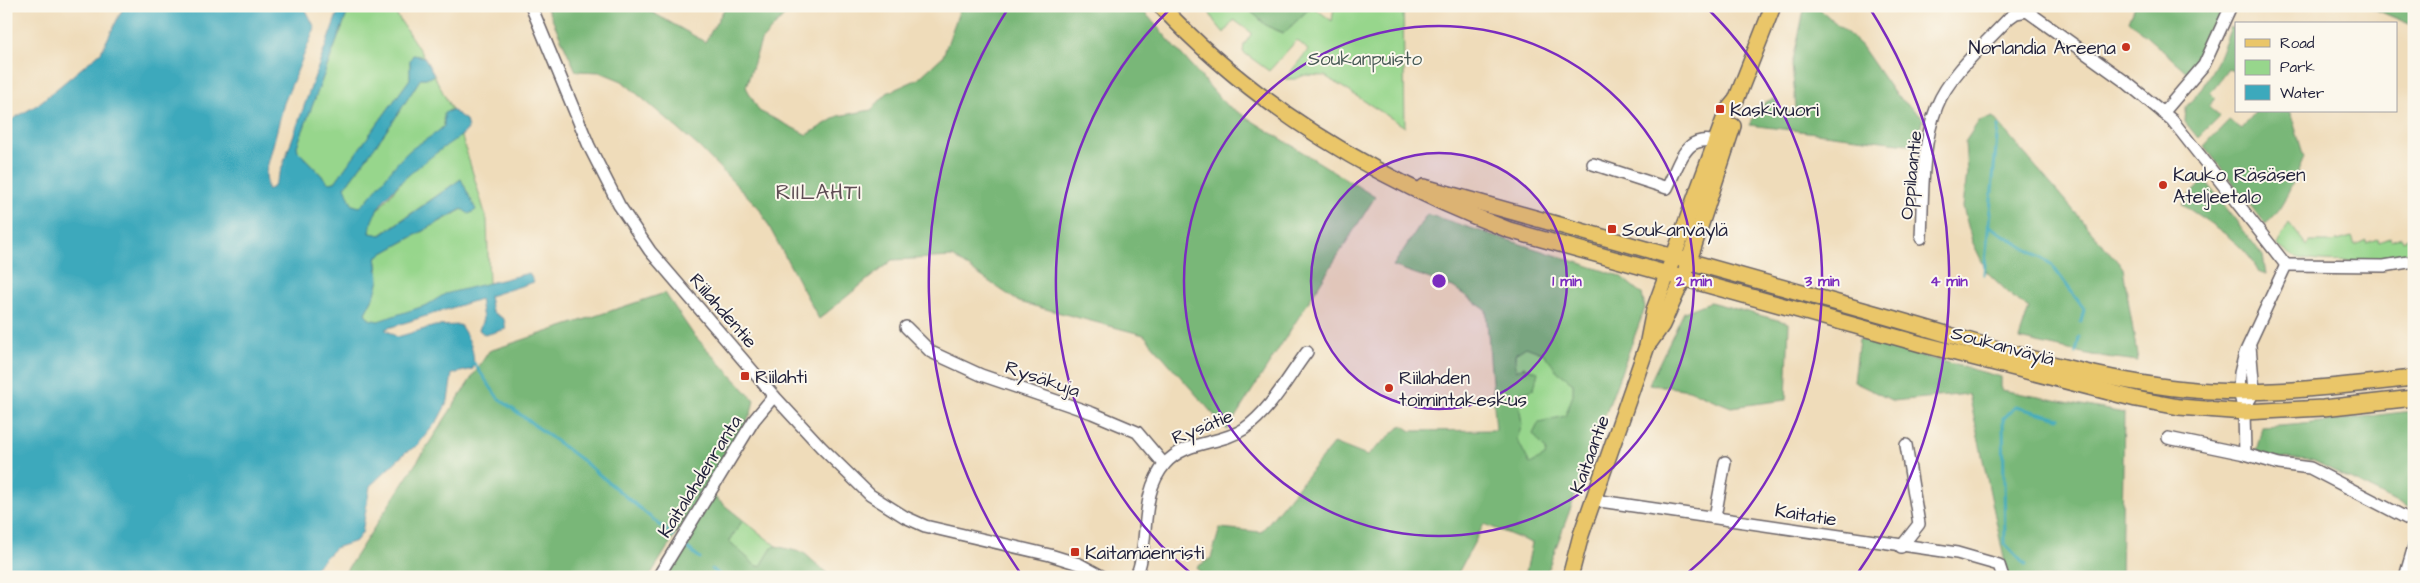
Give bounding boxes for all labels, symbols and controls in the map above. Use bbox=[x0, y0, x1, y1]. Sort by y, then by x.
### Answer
legend bbox=[2235, 22, 2398, 112]
text: Road bbox=[2280, 33, 2315, 54]
place label: Norlandia Areena bbox=[1968, 35, 2116, 62]
marker: Norlandia Areena bbox=[2120, 41, 2132, 53]
park label: Soukanpuisto bbox=[1308, 46, 1423, 73]
text: Park bbox=[2280, 57, 2315, 78]
text: Water bbox=[2280, 83, 2324, 104]
place label: Kaskivuori bbox=[1730, 97, 1819, 124]
marker: Kaskivuori bbox=[1714, 103, 1726, 115]
street label: Oppilaantie bbox=[1893, 129, 1930, 221]
place label: Kauko Räsäsen Ateljeetalo bbox=[2173, 162, 2306, 211]
district label: RIILAHTI bbox=[776, 178, 862, 207]
marker: Kauko Räsäsen Ateljeetalo bbox=[2157, 179, 2169, 191]
place label: Soukanväylä bbox=[1622, 217, 1728, 245]
marker: Soukanväylä bbox=[1606, 223, 1618, 235]
street label: Riilahdentie bbox=[683, 268, 763, 354]
text: 1 min bbox=[1552, 271, 1582, 292]
text: 2 min bbox=[1675, 271, 1713, 292]
text: 3 min bbox=[1803, 271, 1840, 292]
text: 4 min bbox=[1930, 271, 1968, 292]
centre of rings bbox=[1430, 272, 1448, 290]
street label: Soukanväylä bbox=[1948, 320, 2058, 374]
street label: Rysäkuja bbox=[1001, 354, 1084, 406]
place label: Riilahti bbox=[755, 364, 807, 391]
place label: Riilahden toimintakeskus bbox=[1399, 365, 1527, 414]
marker: Riilahti bbox=[739, 370, 751, 382]
marker: Riilahden toimintakeskus bbox=[1383, 382, 1395, 394]
street label: Rysätie bbox=[1168, 403, 1238, 453]
street label: Kaitalahdenranta bbox=[652, 410, 749, 543]
street label: Kaitaantie bbox=[1564, 412, 1617, 497]
street label: Kaitatie bbox=[1773, 497, 1839, 534]
place label: Kaitamäenristi bbox=[1085, 540, 1204, 567]
marker: Kaitamäenristi bbox=[1069, 546, 1081, 558]

